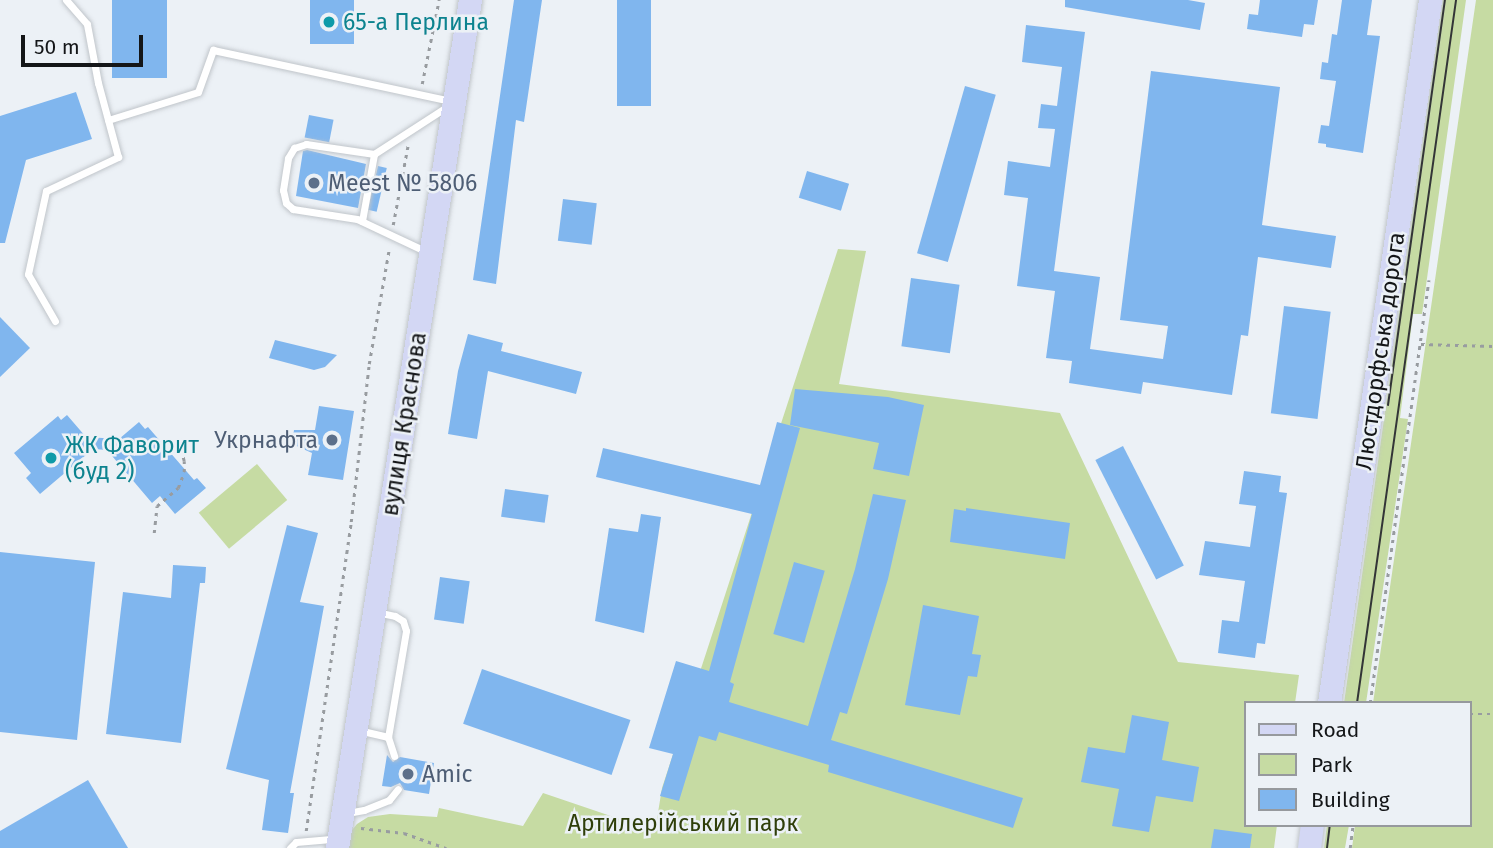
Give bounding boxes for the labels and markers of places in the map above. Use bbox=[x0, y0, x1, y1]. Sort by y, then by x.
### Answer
place label: 65-а Перлина bbox=[343, 8, 489, 36]
marker: 65-а Перлина bbox=[321, 14, 337, 30]
place label: Meest № 5806 bbox=[328, 169, 477, 197]
marker: Meest № 5806 bbox=[306, 175, 322, 191]
place label: Укрнафта bbox=[214, 426, 318, 454]
place label: ЖК Фаворит (буд 2) bbox=[65, 431, 199, 485]
marker: Укрнафта bbox=[324, 432, 340, 448]
marker: ЖК Фаворит (буд 2) bbox=[43, 450, 59, 466]
place label: Amic bbox=[422, 760, 472, 788]
marker: Amic bbox=[400, 766, 416, 782]

